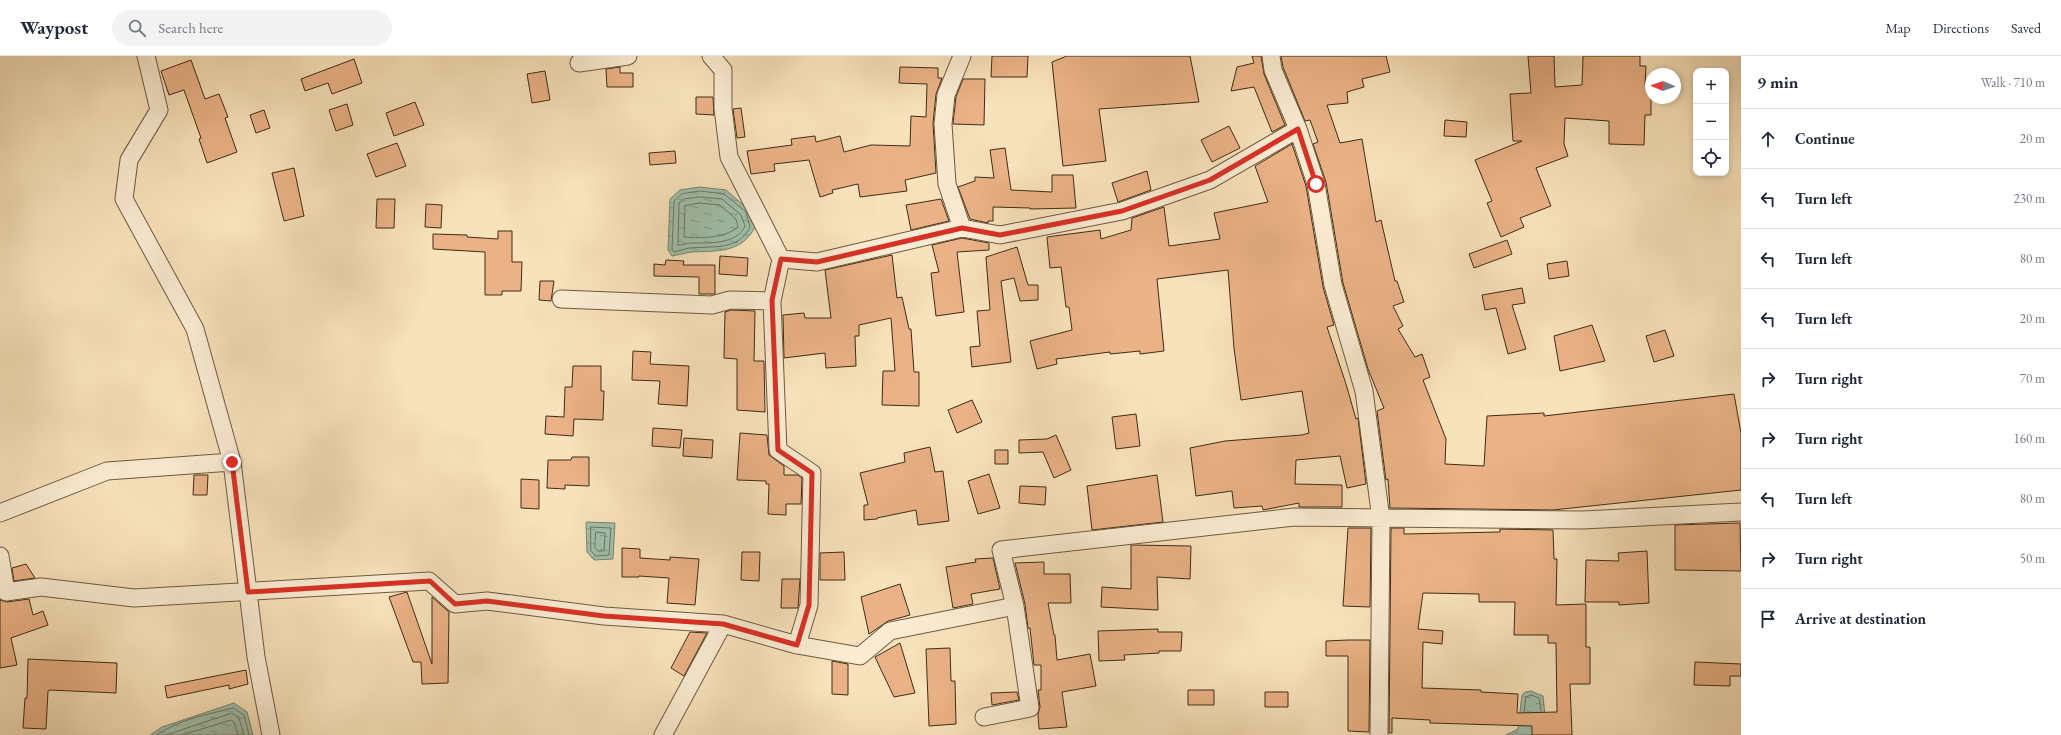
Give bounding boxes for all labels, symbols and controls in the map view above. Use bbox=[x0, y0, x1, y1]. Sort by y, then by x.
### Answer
search box bbox=[112, 10, 392, 46]
text: Waypost bbox=[20, 15, 88, 40]
icon: search bbox=[126, 17, 148, 39]
text: Search here bbox=[158, 18, 223, 37]
text: Map bbox=[1885, 19, 1911, 37]
text: Directions bbox=[1933, 19, 1989, 37]
text: Saved bbox=[2011, 19, 2041, 37]
north arrow bbox=[1645, 68, 1681, 104]
map controls bbox=[1693, 68, 1729, 176]
button: + bbox=[1693, 68, 1729, 104]
text: 9 min bbox=[1757, 71, 1798, 93]
text: Walk · 710 m bbox=[1981, 74, 2045, 91]
button: − bbox=[1693, 104, 1729, 140]
icon: ahead bbox=[1757, 128, 1779, 150]
text: Continue bbox=[1795, 129, 1855, 148]
text: 20 m bbox=[2020, 130, 2045, 147]
button: locate bbox=[1693, 140, 1729, 176]
route start bbox=[1307, 175, 1325, 193]
icon: left bbox=[1757, 188, 1779, 210]
text: Turn left bbox=[1795, 189, 1852, 208]
text: 230 m bbox=[2014, 190, 2045, 207]
icon: left bbox=[1757, 248, 1779, 270]
text: Turn left bbox=[1795, 249, 1852, 268]
text: 80 m bbox=[2020, 250, 2045, 267]
icon: left bbox=[1757, 308, 1779, 330]
text: Turn left bbox=[1795, 309, 1852, 328]
text: 20 m bbox=[2020, 310, 2045, 327]
icon: right bbox=[1757, 368, 1779, 390]
text: Turn right bbox=[1795, 369, 1863, 388]
text: 70 m bbox=[2020, 370, 2045, 387]
icon: right bbox=[1757, 428, 1779, 450]
text: Turn right bbox=[1795, 429, 1863, 448]
text: 160 m bbox=[2014, 430, 2045, 447]
route end bbox=[223, 453, 241, 471]
icon: left bbox=[1757, 488, 1779, 510]
text: Turn left bbox=[1795, 489, 1852, 508]
text: 80 m bbox=[2020, 490, 2045, 507]
icon: right bbox=[1757, 548, 1779, 570]
text: Turn right bbox=[1795, 549, 1863, 568]
text: 50 m bbox=[2020, 550, 2045, 567]
icon: arrive bbox=[1757, 608, 1779, 630]
text: Arrive at destination bbox=[1795, 609, 1926, 628]

